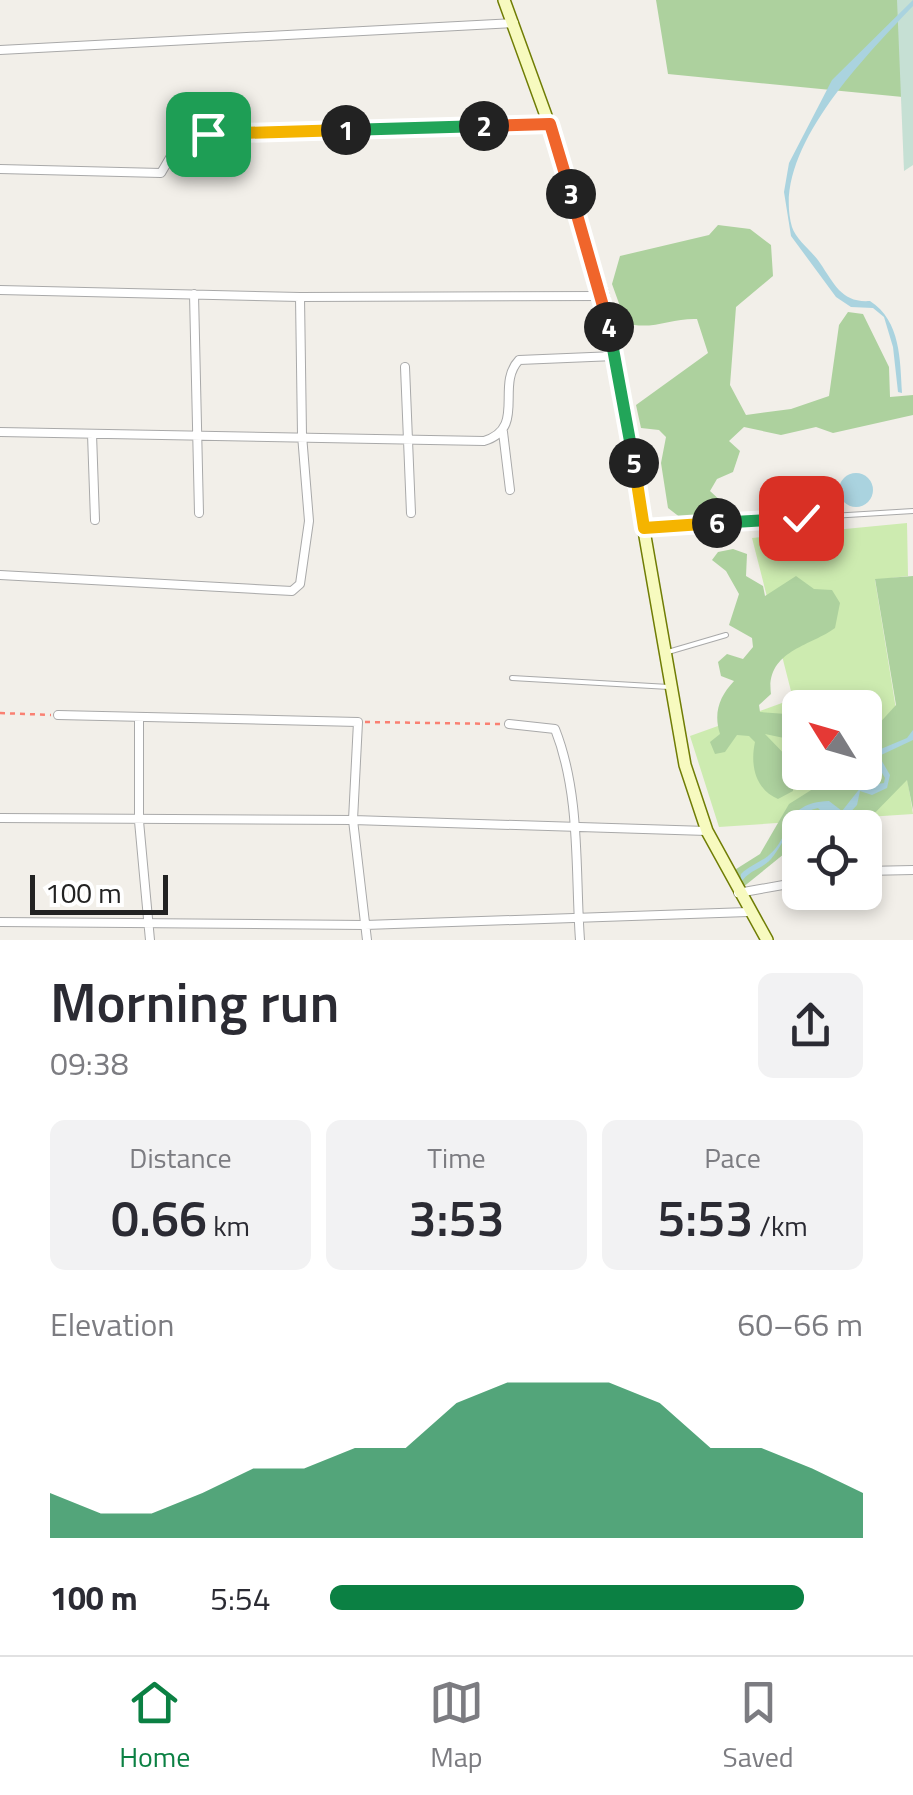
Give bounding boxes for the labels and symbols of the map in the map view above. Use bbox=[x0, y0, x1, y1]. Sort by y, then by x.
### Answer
pin bbox=[166, 92, 251, 177]
pin: 2 bbox=[459, 101, 509, 151]
pin: 1 bbox=[321, 105, 371, 155]
pin: 3 bbox=[546, 169, 596, 219]
pin: 4 bbox=[584, 302, 634, 352]
pin: 5 bbox=[609, 438, 659, 488]
pin bbox=[759, 476, 844, 561]
pin: 6 bbox=[692, 498, 742, 548]
north arrow bbox=[782, 690, 882, 790]
scale bar bbox=[30, 870, 168, 914]

